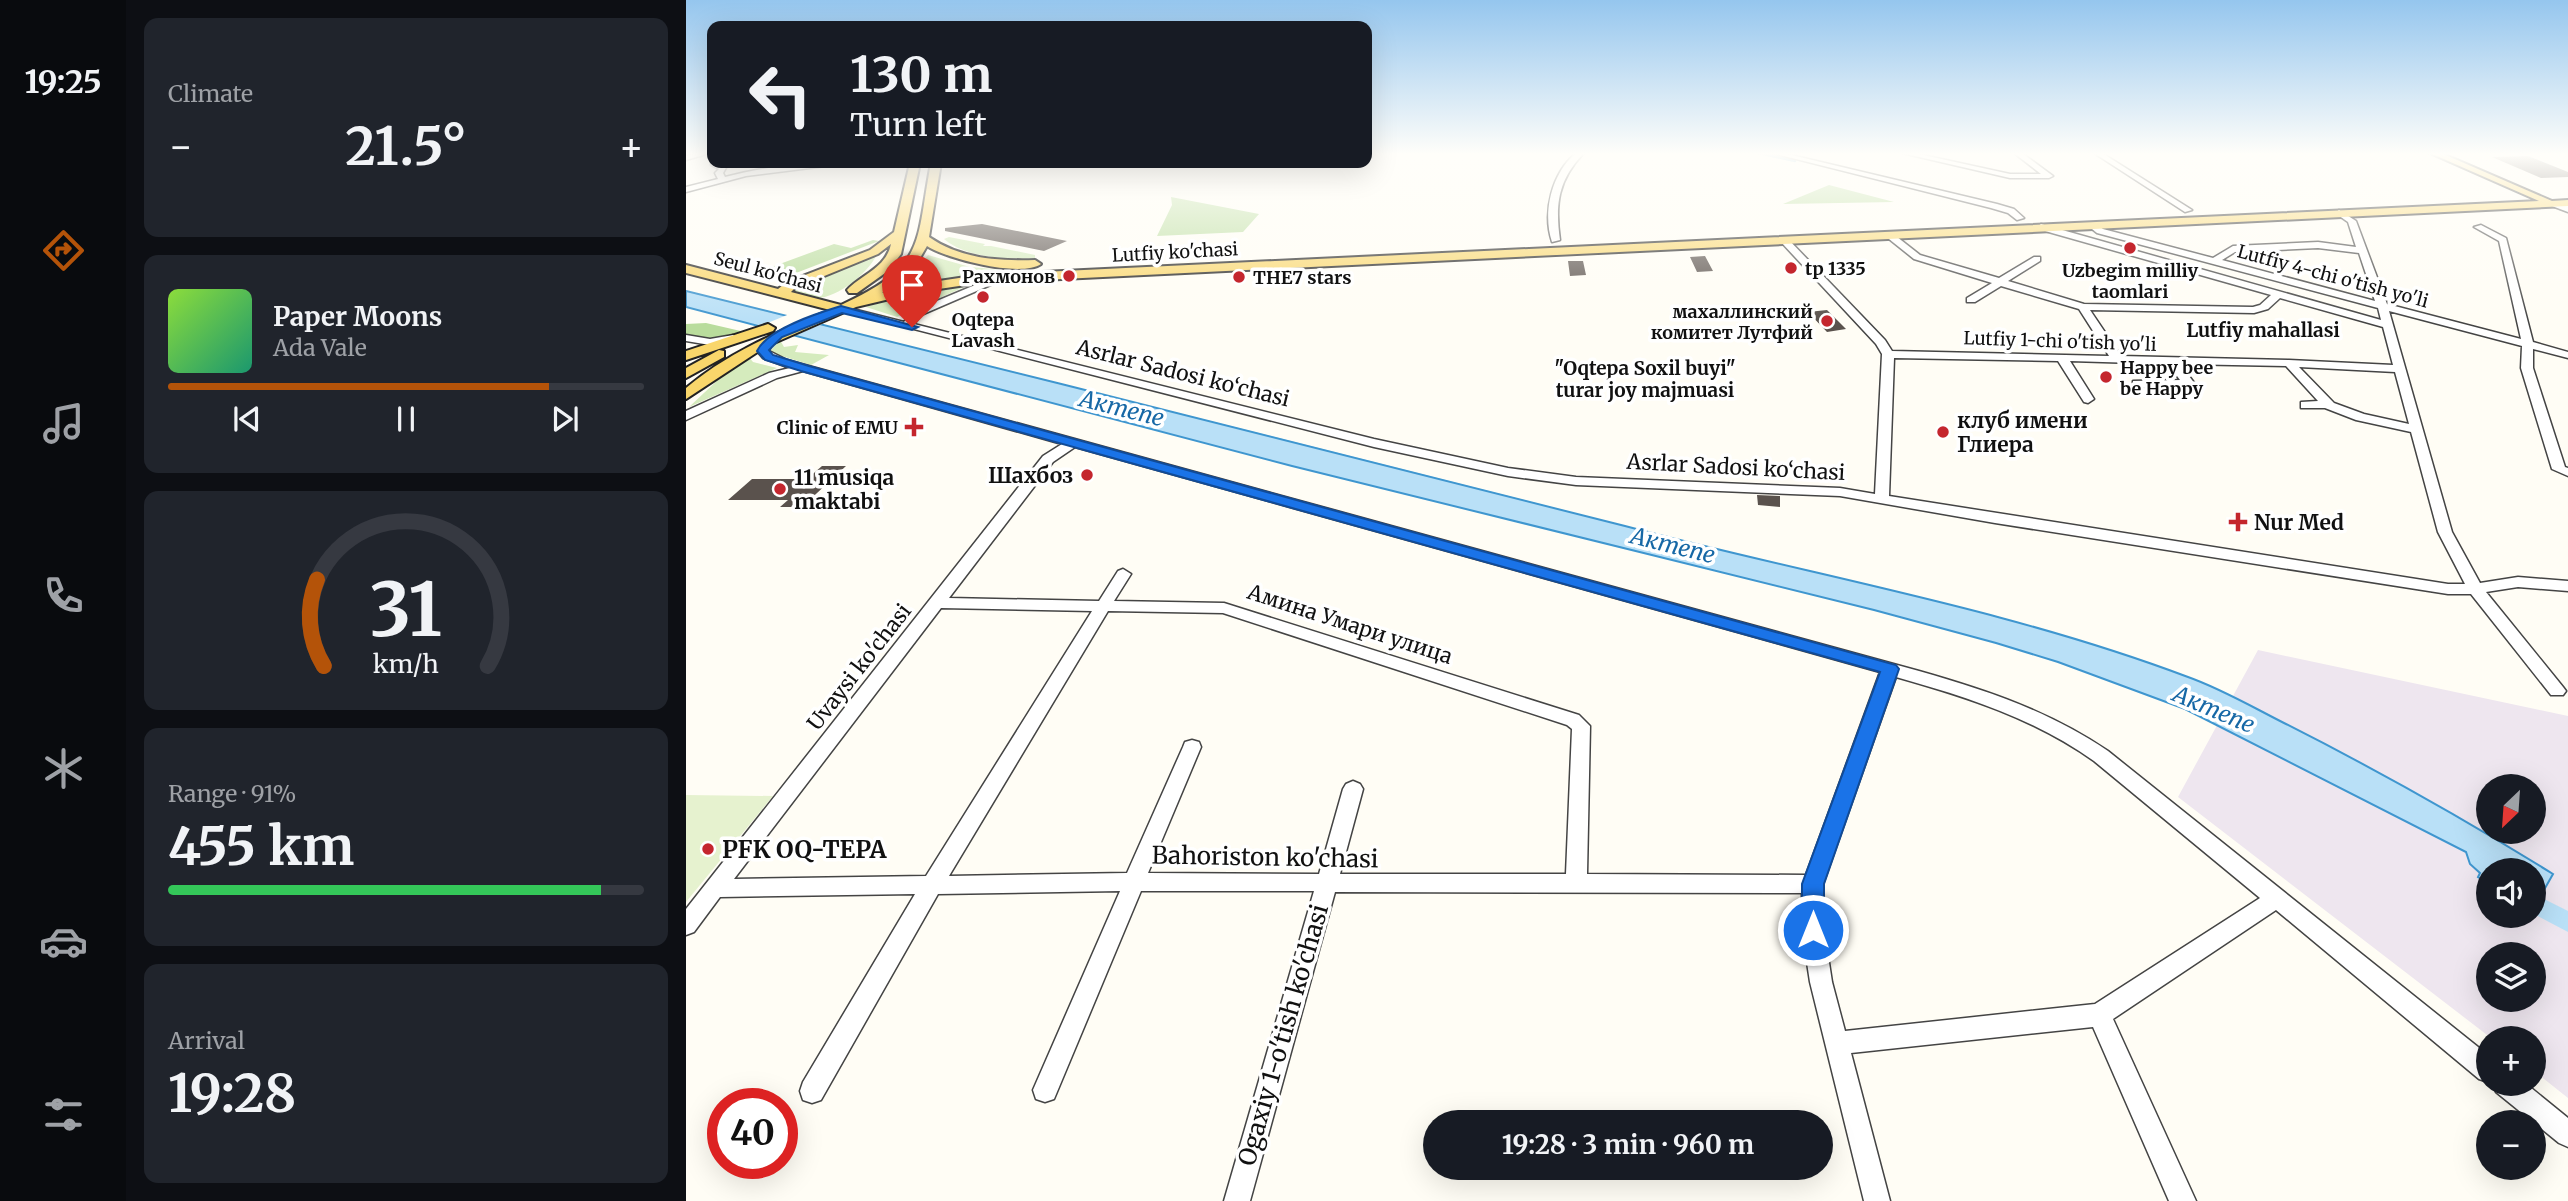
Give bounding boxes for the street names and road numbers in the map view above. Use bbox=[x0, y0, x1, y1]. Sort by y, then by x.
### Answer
street label: Lutfiy ko'chasi bbox=[1111, 237, 1239, 267]
street label: Lutfiy 4-chi o'tish yo'li bbox=[2235, 239, 2431, 313]
street label: Seul ko'chasi bbox=[711, 247, 825, 298]
street label: Lutfiy 1-chi o'tish yo'li bbox=[1963, 326, 2157, 356]
street label: Asrlar Sadosi ko‘chasi bbox=[1073, 333, 1293, 413]
street label: Asrlar Sadosi ko‘chasi bbox=[1625, 448, 1846, 486]
street label: Амина Умари улица bbox=[1243, 578, 1456, 670]
street label: Uvaysi ko'chasi bbox=[801, 598, 917, 736]
street label: Bahoriston ko'chasi bbox=[1151, 840, 1379, 874]
street label: Ogaxiy 1-o'tish ko'chasi bbox=[1231, 901, 1335, 1169]

